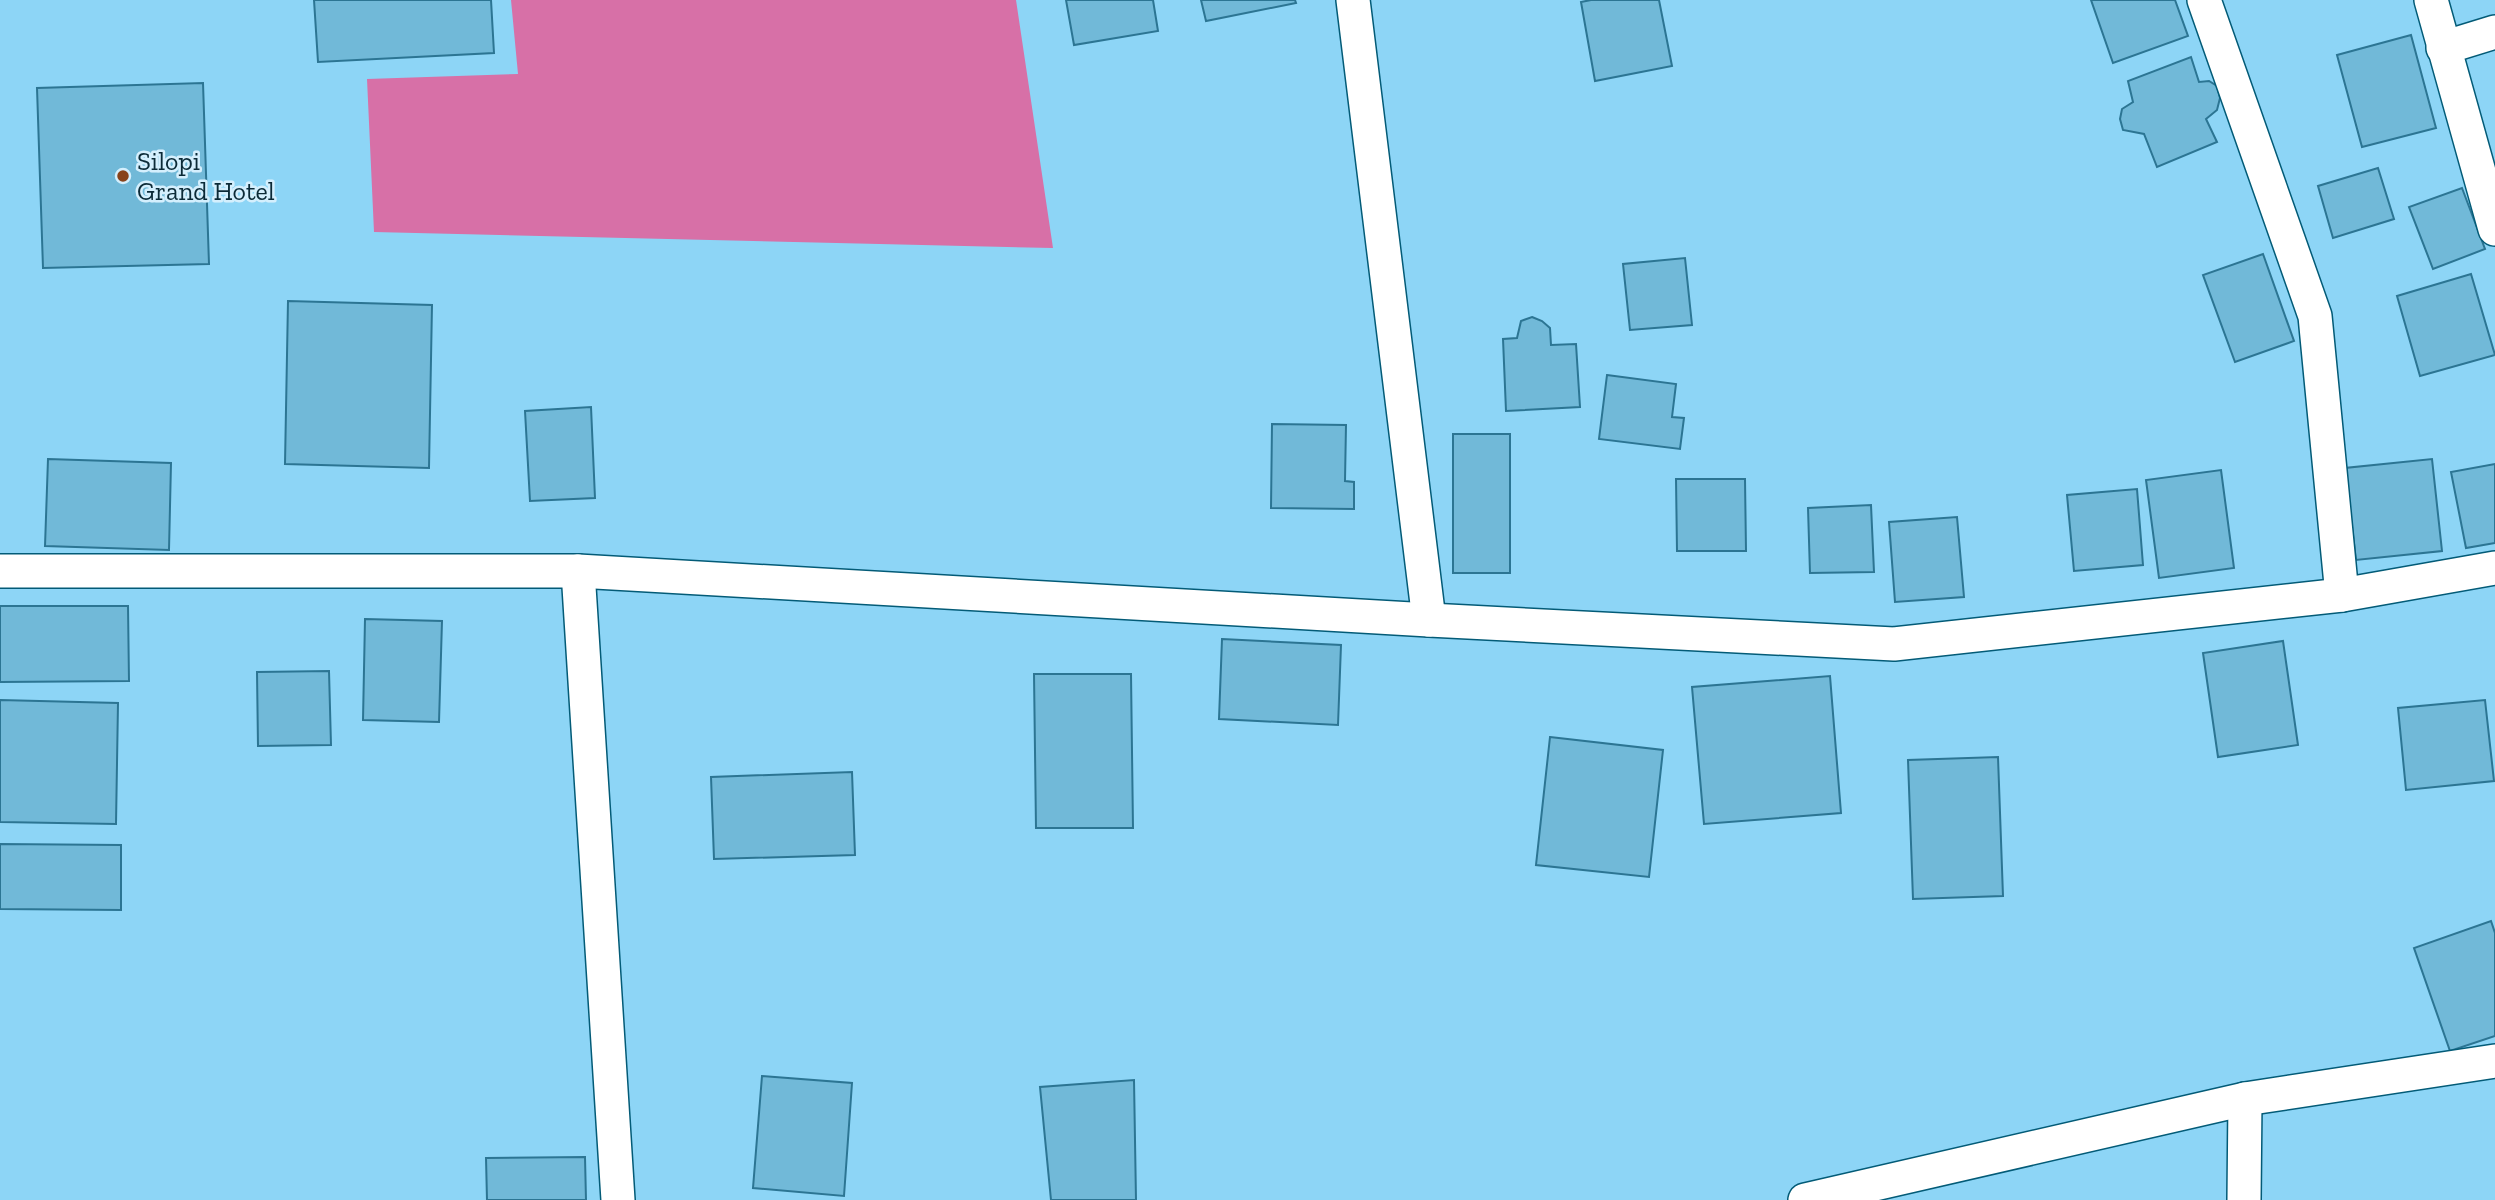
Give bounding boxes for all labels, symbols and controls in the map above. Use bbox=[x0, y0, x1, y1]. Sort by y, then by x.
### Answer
place label: Silopi Grand Hotel bbox=[137, 145, 275, 207]
marker: Silopi Grand Hotel bbox=[115, 168, 131, 184]

